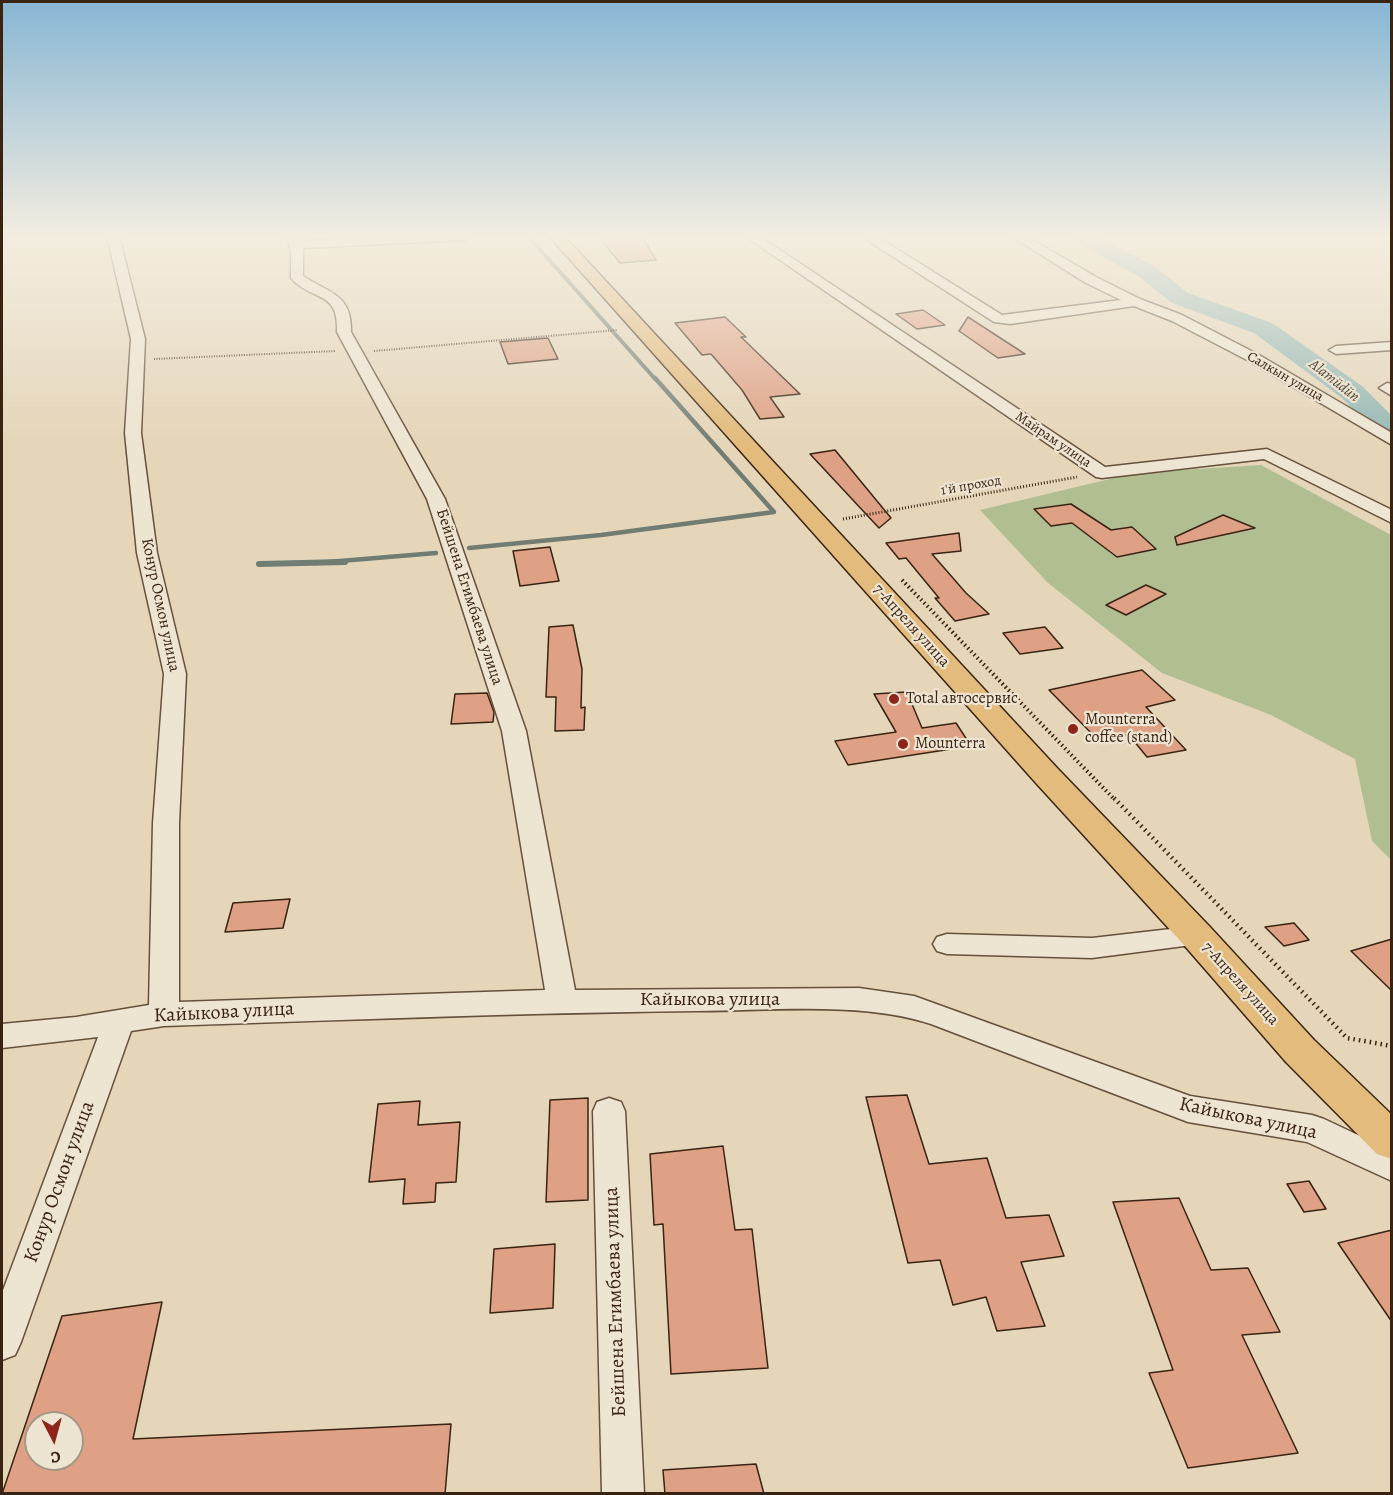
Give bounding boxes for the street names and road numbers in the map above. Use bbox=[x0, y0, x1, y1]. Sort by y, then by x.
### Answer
street label: Салкын улица bbox=[1244, 348, 1326, 406]
street label: Майрам улица bbox=[1012, 408, 1094, 472]
street label: 1'й проход bbox=[940, 472, 1002, 500]
street label: Бейшена Егимбаева улица bbox=[431, 506, 507, 688]
street label: Конур Осмон улица bbox=[136, 536, 184, 674]
street label: 7-Апреля улица bbox=[869, 580, 953, 672]
street label: 7-Апреля улица bbox=[1198, 938, 1282, 1030]
street label: Кайыкова улица bbox=[640, 988, 780, 1012]
street label: Кайыкова улица bbox=[153, 997, 295, 1029]
street label: Кайыкова улица bbox=[1177, 1093, 1319, 1145]
street label: Конур Осмон улица bbox=[20, 1098, 100, 1266]
street label: Бейшена Егимбаева улица bbox=[600, 1186, 632, 1418]

